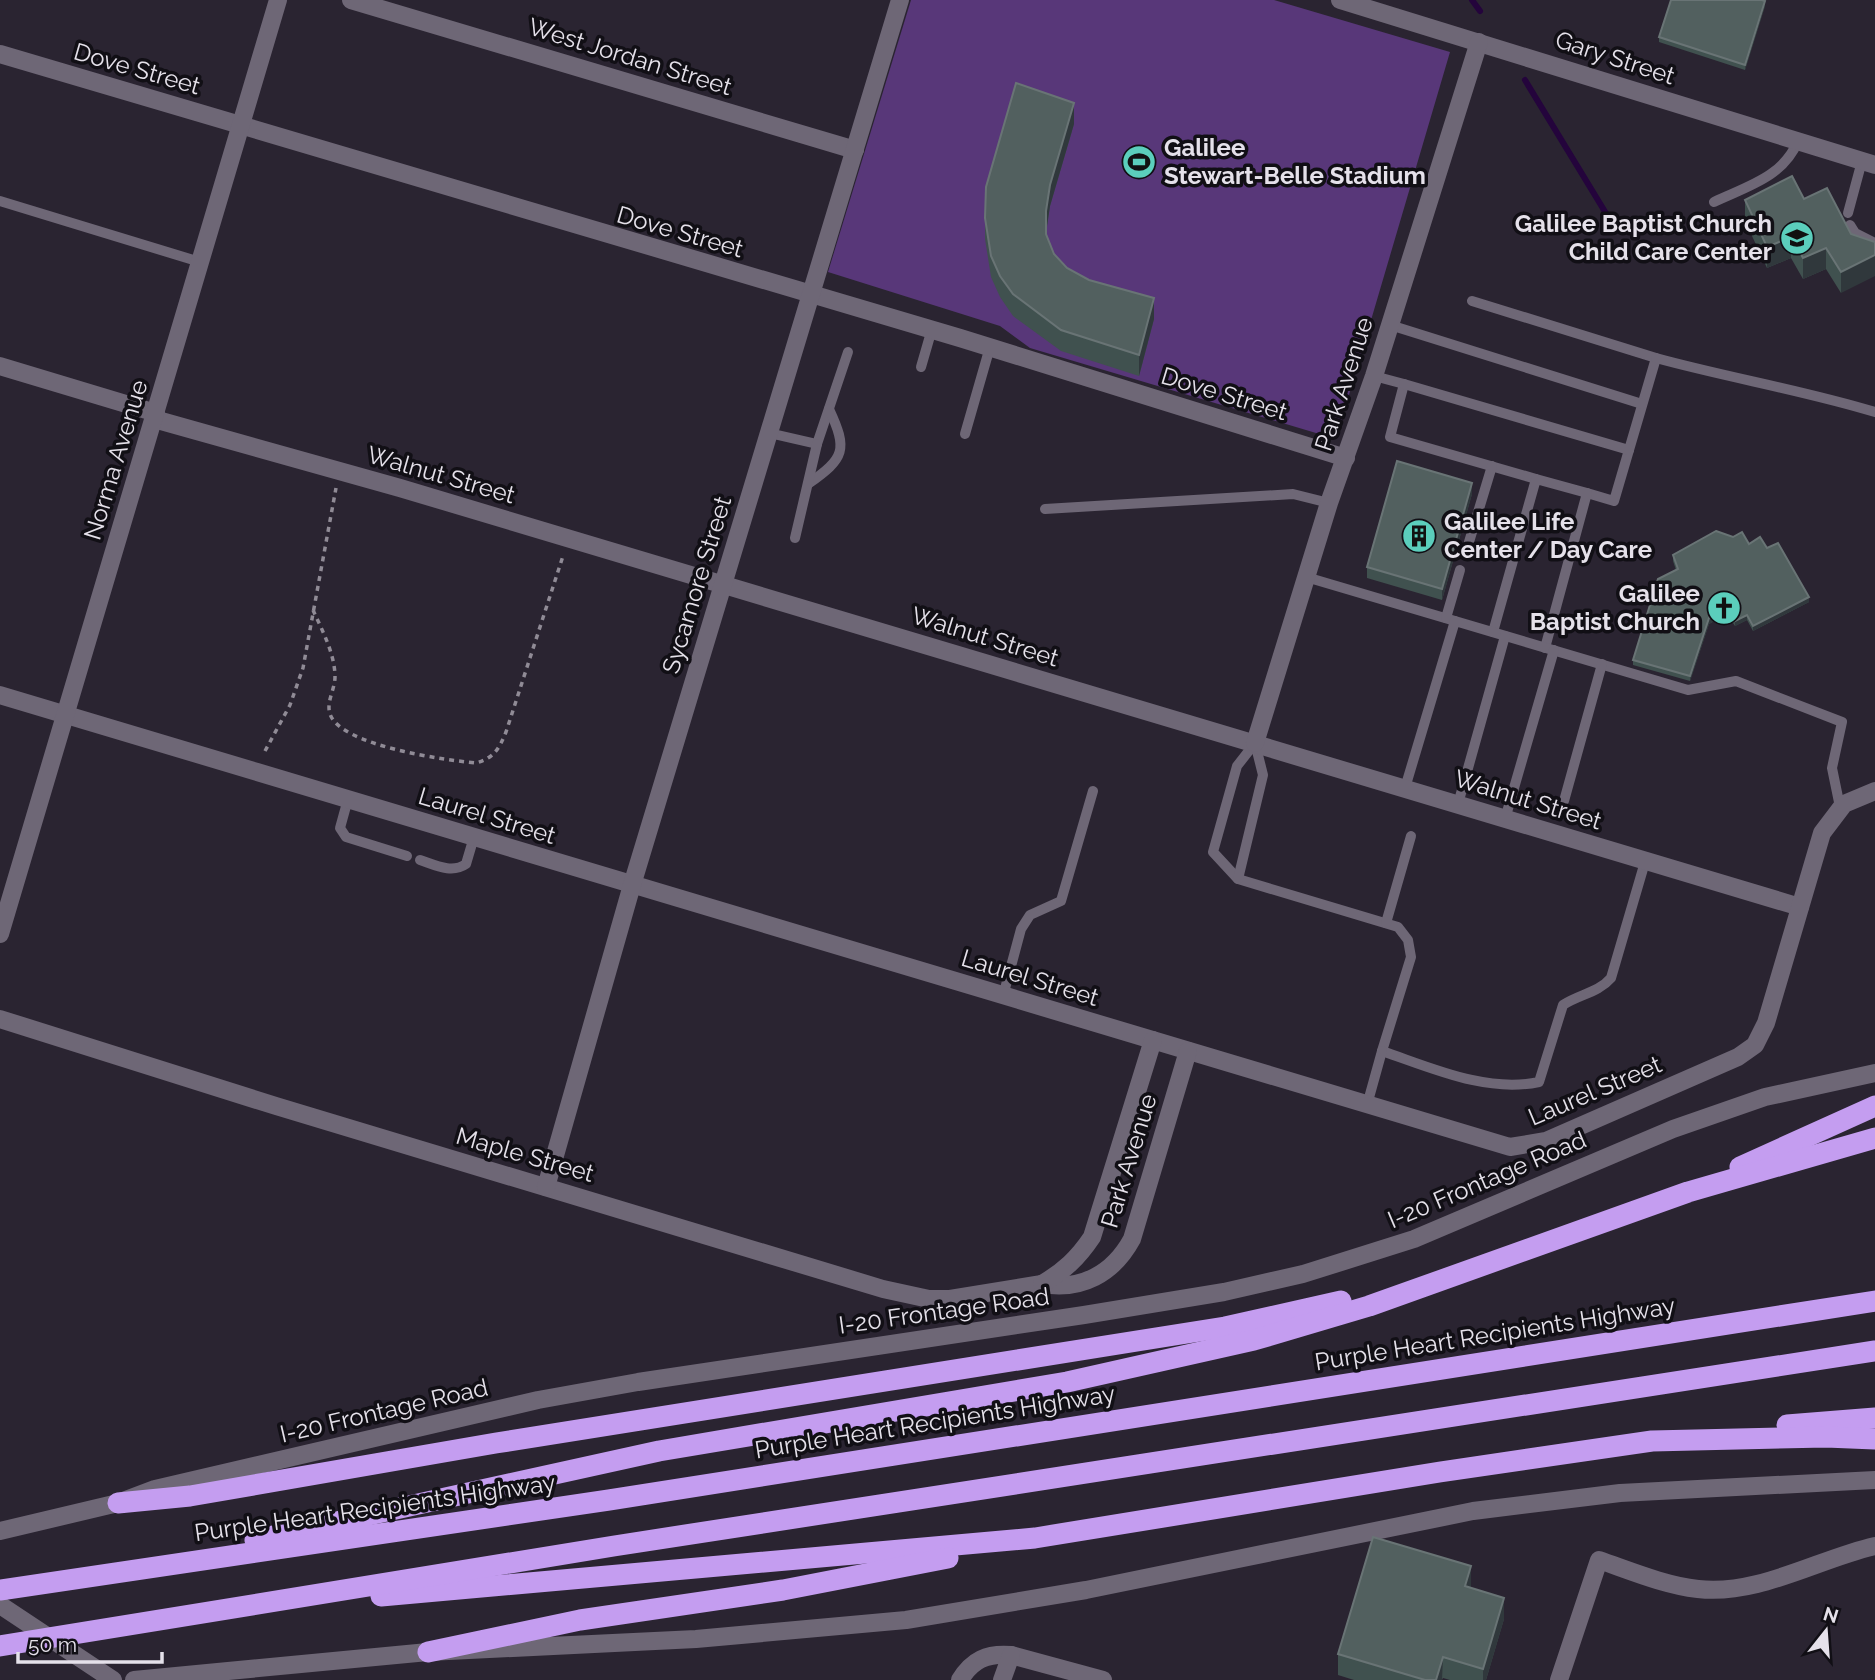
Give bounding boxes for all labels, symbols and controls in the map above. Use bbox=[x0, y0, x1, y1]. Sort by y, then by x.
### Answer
street label: West Jordan Street bbox=[525, 12, 735, 101]
street label: Gary Street bbox=[1552, 25, 1678, 90]
street label: Dove Street bbox=[71, 37, 204, 100]
place label: Galilee Stewart-Belle Stadium bbox=[1164, 133, 1426, 190]
sports icon: Galilee Stewart-Belle Stadium bbox=[1120, 143, 1158, 181]
street label: Dove Street bbox=[614, 200, 747, 263]
place label: Galilee Baptist Church Child Care Center bbox=[1515, 209, 1772, 266]
school or university icon: Galilee Baptist Church Child Care Center bbox=[1778, 219, 1816, 257]
street label: Park Avenue bbox=[1308, 313, 1379, 454]
street label: Dove Street bbox=[1158, 361, 1291, 426]
street label: Norma Avenue bbox=[77, 376, 154, 543]
street label: Walnut Street bbox=[364, 440, 518, 509]
street label: Sycamore Street bbox=[656, 493, 737, 677]
place label: Galilee Life Center / Day Care bbox=[1444, 507, 1652, 564]
building icon: Galilee Life Center / Day Care bbox=[1400, 517, 1438, 555]
place label: Galilee Baptist Church bbox=[1530, 579, 1700, 636]
church icon: Galilee Baptist Church bbox=[1705, 589, 1743, 627]
street label: Walnut Street bbox=[908, 600, 1062, 673]
street label: Walnut Street bbox=[1451, 763, 1605, 836]
street label: Laurel Street bbox=[415, 781, 559, 850]
street label: Laurel Street bbox=[958, 943, 1102, 1012]
street label: Laurel Street bbox=[1524, 1049, 1666, 1132]
street label: Park Avenue bbox=[1094, 1090, 1163, 1231]
street label: Maple Street bbox=[453, 1121, 597, 1188]
street label: I-20 Frontage Road bbox=[1383, 1125, 1590, 1234]
street label: I-20 Frontage Road bbox=[837, 1281, 1051, 1340]
street label: Purple Heart Recipients Highway bbox=[1313, 1291, 1677, 1376]
street label: I-20 Frontage Road bbox=[277, 1372, 491, 1449]
street label: Purple Heart Recipients Highway bbox=[753, 1379, 1117, 1464]
street label: Purple Heart Recipients Highway bbox=[193, 1468, 557, 1547]
north arrow bbox=[1791, 1596, 1861, 1666]
text: N bbox=[1821, 1602, 1841, 1627]
scale bar bbox=[18, 1620, 161, 1664]
text: 50 m bbox=[28, 1632, 77, 1657]

